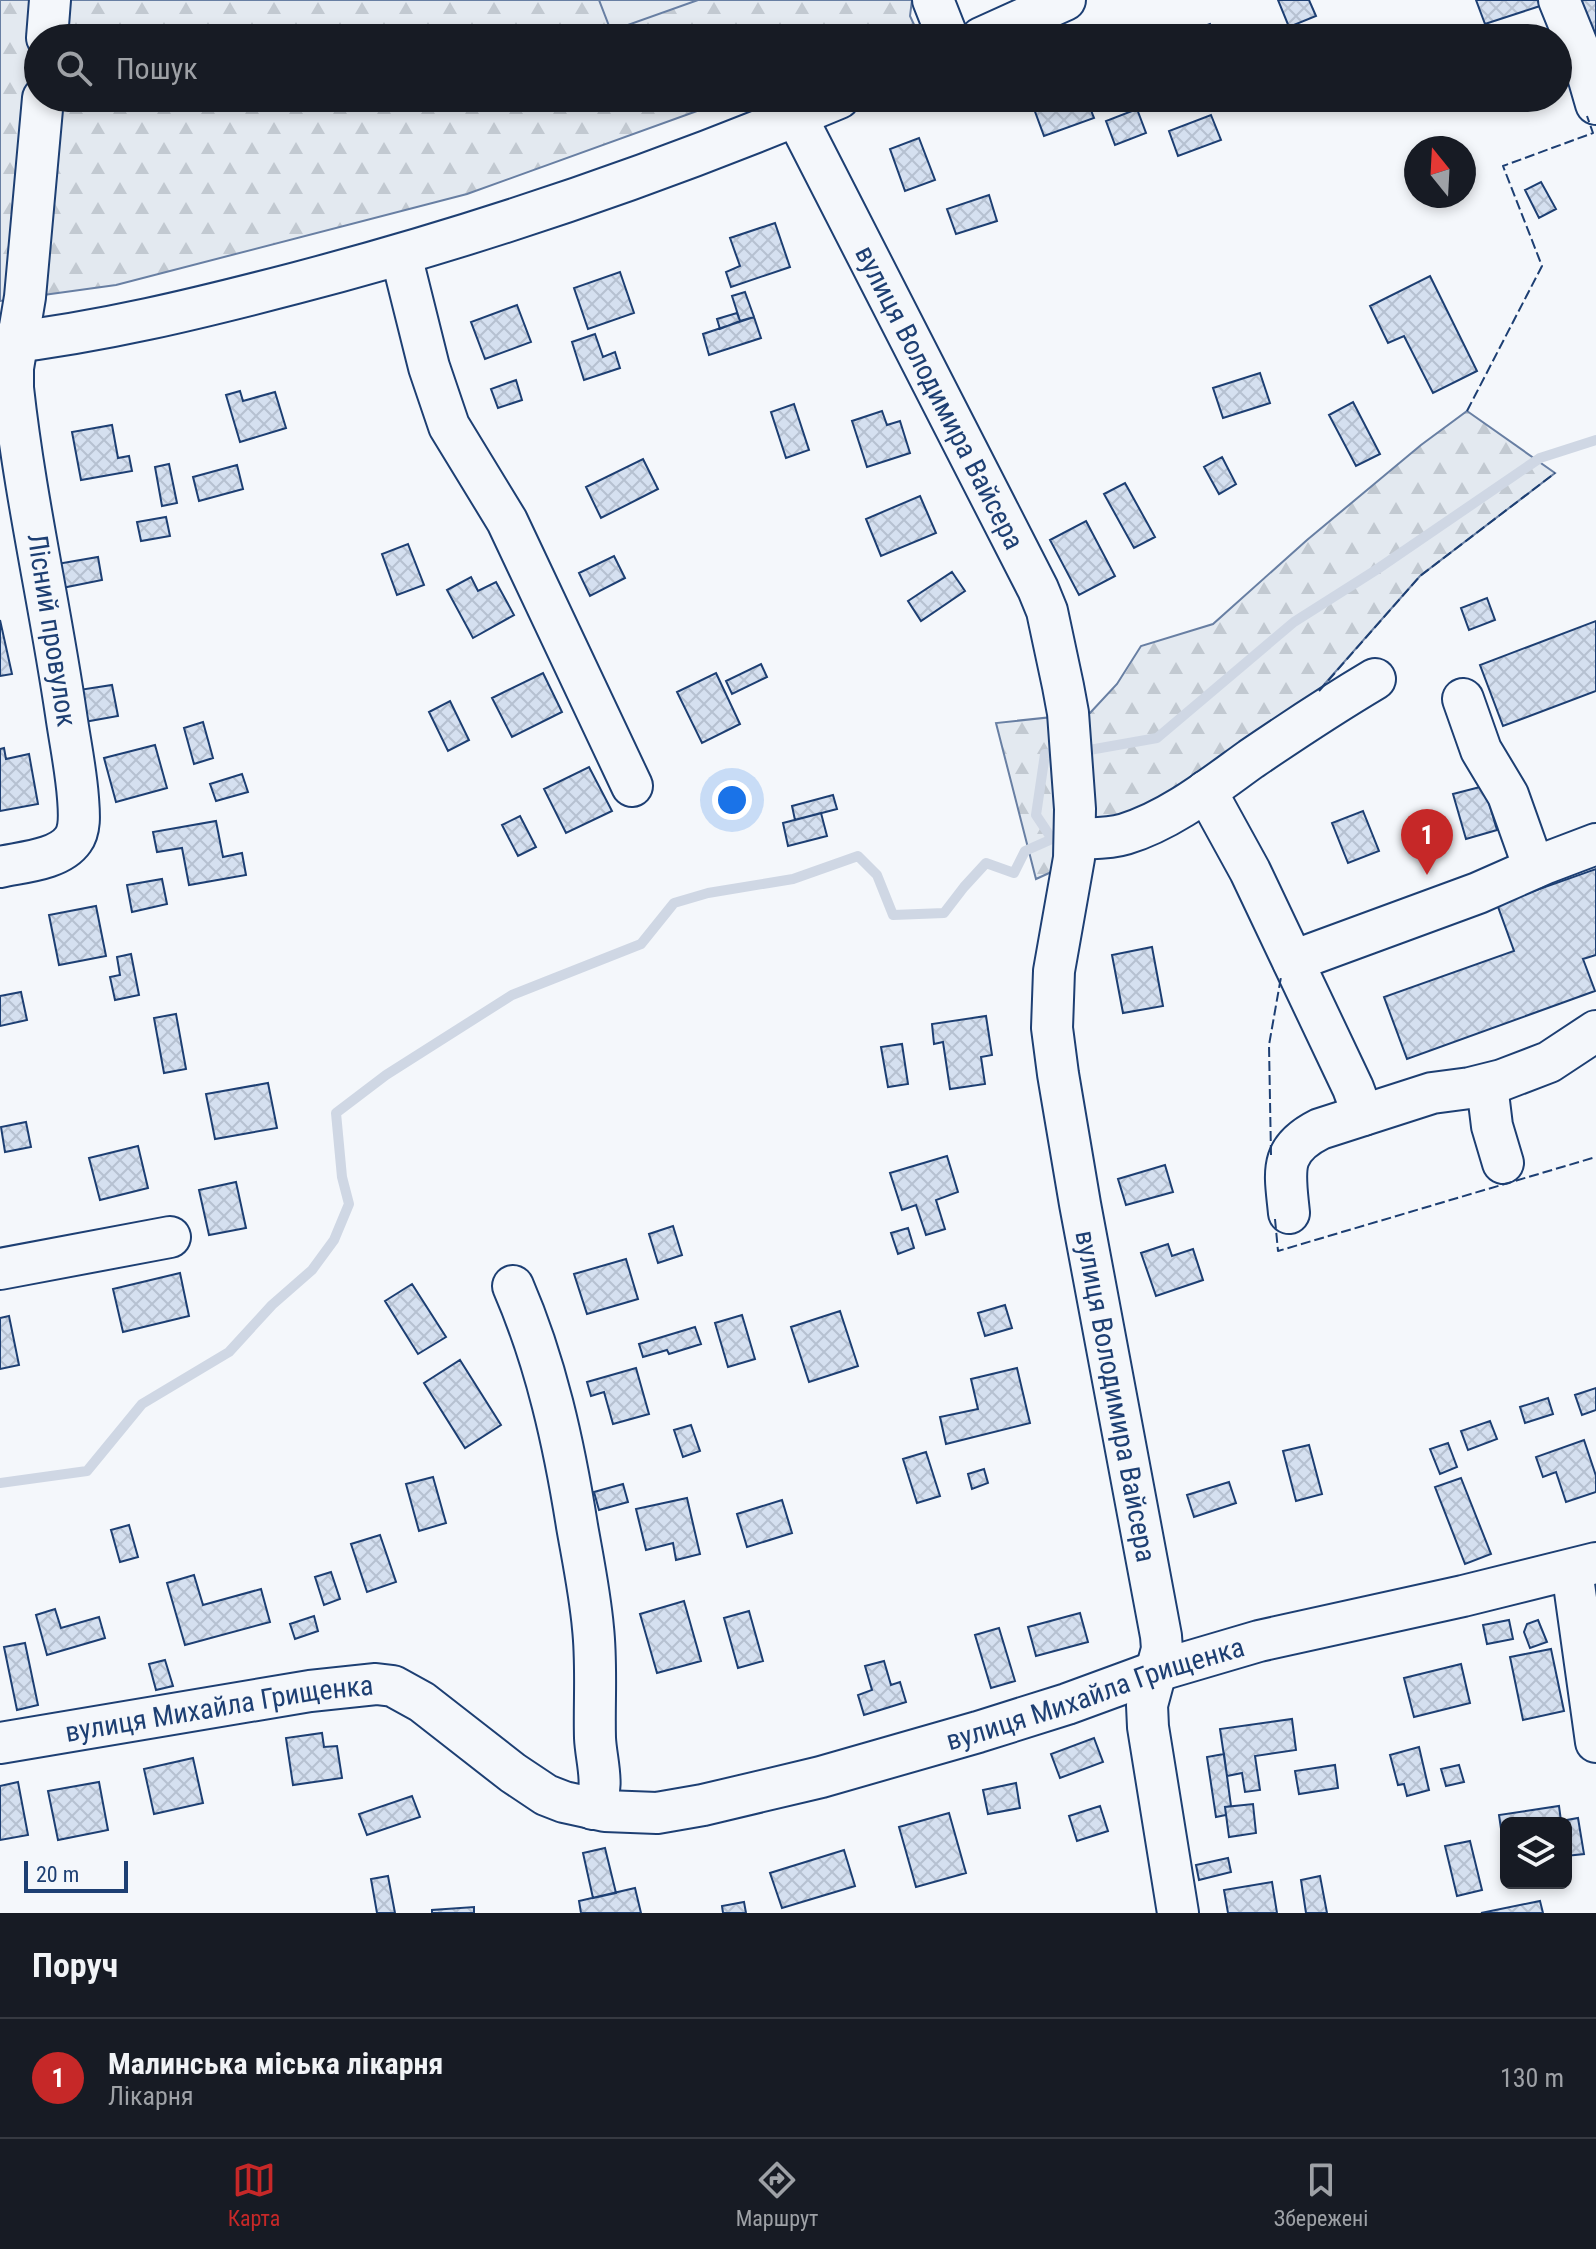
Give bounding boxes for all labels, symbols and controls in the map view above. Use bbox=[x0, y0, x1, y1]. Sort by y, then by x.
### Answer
search box bbox=[24, 24, 1572, 112]
icon: search bbox=[52, 46, 96, 90]
text: Пошук bbox=[116, 51, 198, 86]
north arrow bbox=[1404, 136, 1476, 208]
street label: вулиця Володимира Вайсера bbox=[849, 240, 1031, 555]
street label: Лісний провулок bbox=[20, 531, 84, 729]
your location bbox=[712, 780, 752, 820]
pin: 1 bbox=[1401, 809, 1453, 875]
street label: вулиця Володимира Вайсера bbox=[1069, 1228, 1163, 1565]
street label: вулиця Михайла Грищенка bbox=[942, 1630, 1248, 1757]
street label: вулиця Михайла Грищенка bbox=[63, 1668, 375, 1748]
map controls bbox=[1500, 1817, 1572, 1889]
button: layers bbox=[1500, 1817, 1572, 1889]
scale bar bbox=[24, 1857, 128, 1893]
text: 20 m bbox=[36, 1862, 79, 1887]
text: Поруч bbox=[32, 1945, 118, 1985]
text: Малинська міська лікарня bbox=[108, 2046, 443, 2081]
text: 1 bbox=[51, 2063, 65, 2093]
text: 130 m bbox=[1500, 2063, 1564, 2093]
text: Лікарня bbox=[108, 2081, 194, 2111]
tab: Карта bbox=[228, 2158, 280, 2231]
tab: Маршрут bbox=[736, 2158, 818, 2231]
tab: Збережені bbox=[1274, 2158, 1368, 2231]

